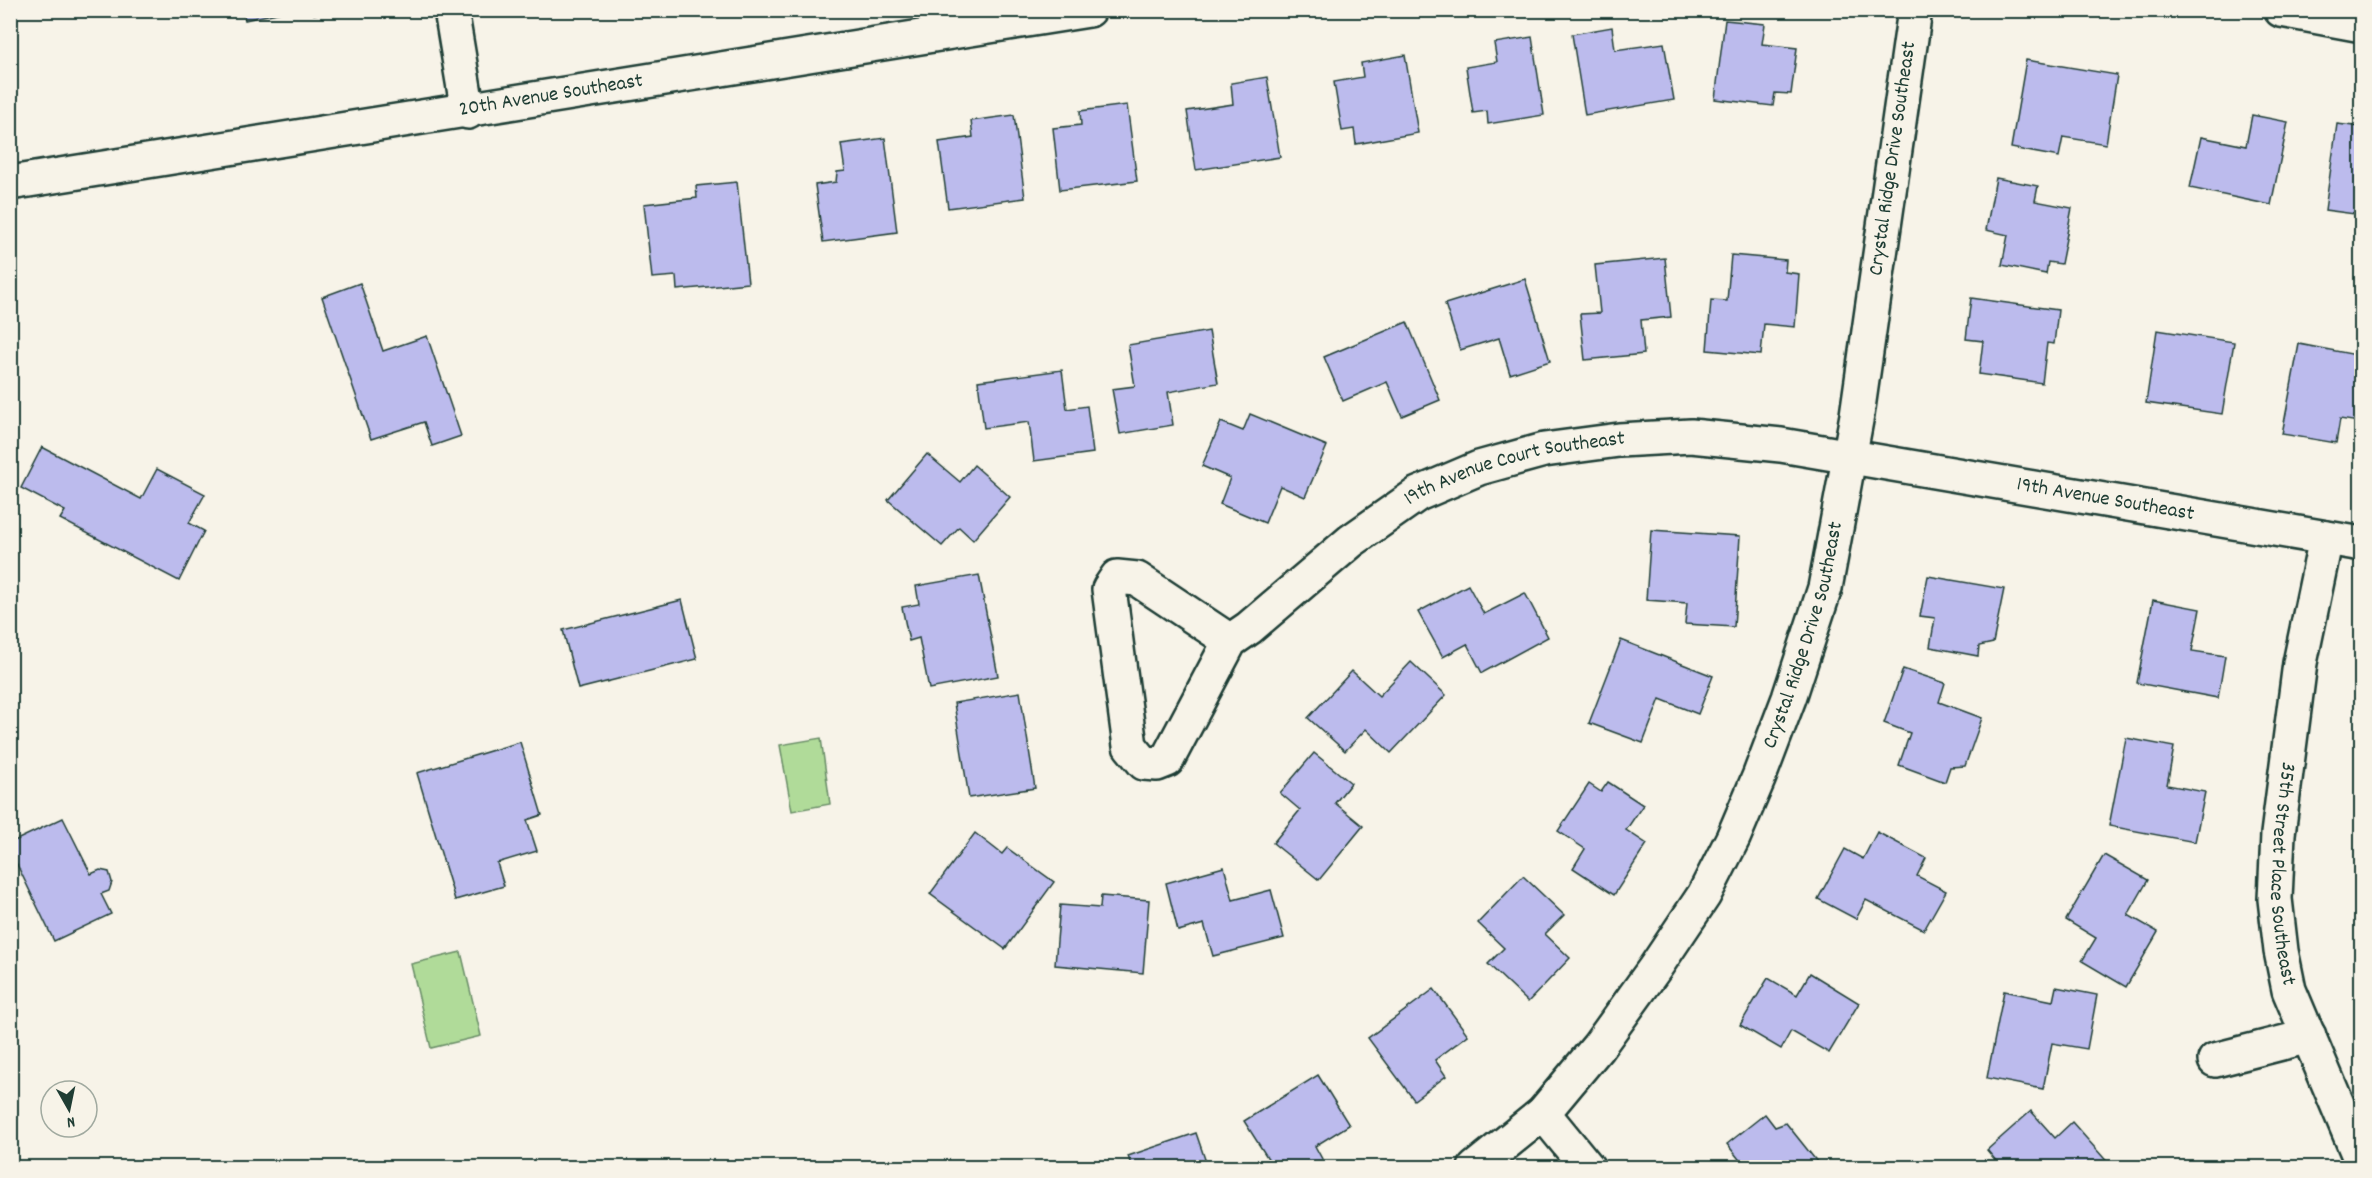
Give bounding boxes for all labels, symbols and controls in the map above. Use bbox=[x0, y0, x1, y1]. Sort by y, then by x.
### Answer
street label: Crystal Ridge Drive Southeast bbox=[1862, 39, 1925, 278]
street label: 20th Avenue Southeast bbox=[457, 67, 645, 126]
street label: 19th Avenue Court Southeast bbox=[1398, 425, 1626, 514]
street label: 19th Avenue Southeast bbox=[2014, 470, 2196, 530]
street label: Crystal Ridge Drive Southeast bbox=[1756, 519, 1852, 753]
street label: 35th Street Place Southeast bbox=[2260, 760, 2303, 988]
north arrow bbox=[39, 1079, 99, 1139]
text: N bbox=[65, 1109, 77, 1133]

